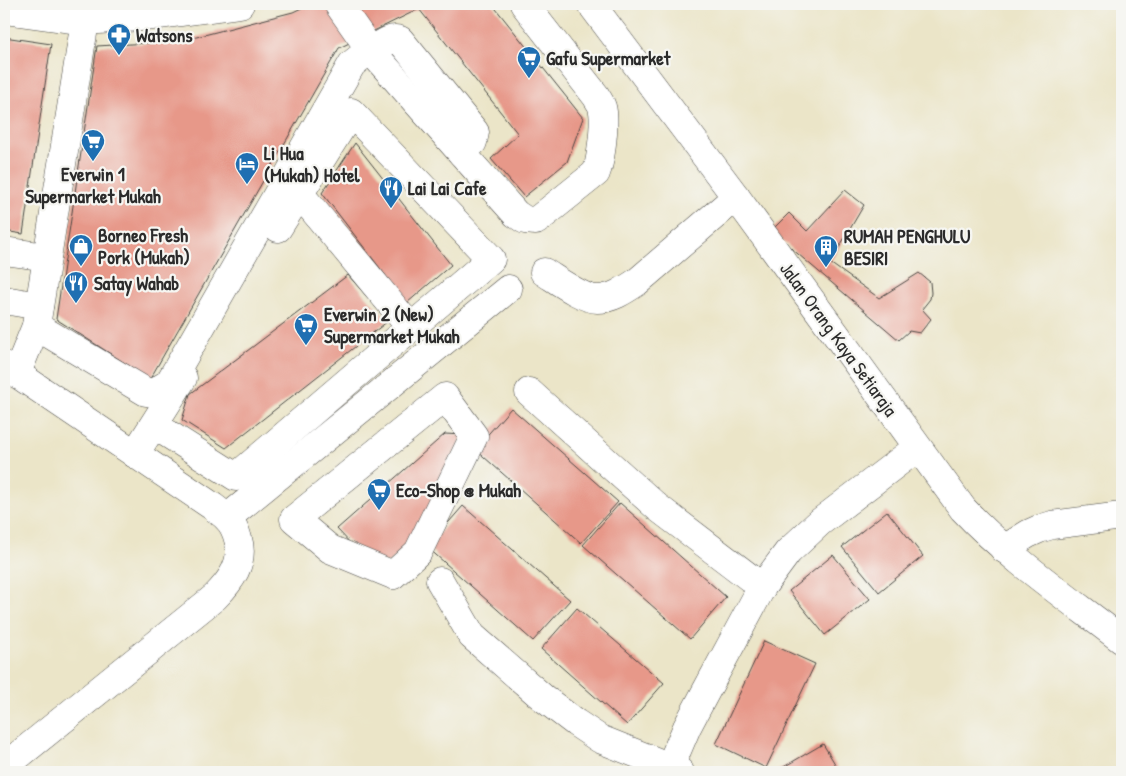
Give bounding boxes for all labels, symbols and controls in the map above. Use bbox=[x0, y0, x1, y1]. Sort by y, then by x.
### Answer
pharmacy icon: Watsons bbox=[106, 22, 132, 56]
place label: Watsons bbox=[136, 22, 193, 48]
supermarket icon: Gafu Supermarket bbox=[516, 45, 542, 79]
place label: Gafu Supermarket bbox=[546, 45, 672, 72]
supermarket icon: Everwin 1 Supermarket Mukah bbox=[80, 128, 106, 162]
place label: Li Hua (Mukah) Hotel bbox=[264, 140, 360, 188]
hotel icon: Li Hua (Mukah) Hotel bbox=[234, 151, 260, 185]
place label: Everwin 1 Supermarket Mukah bbox=[25, 161, 161, 210]
restaurant icon: Lai Lai Cafe bbox=[378, 175, 404, 209]
place label: Lai Lai Cafe bbox=[408, 175, 487, 201]
place label: Borneo Fresh Pork (Mukah) bbox=[98, 222, 190, 270]
place label: RUMAH PENGHULU BESIRI bbox=[844, 223, 971, 271]
shop icon: Borneo Fresh Pork (Mukah) bbox=[68, 233, 94, 267]
building icon: RUMAH PENGHULU BESIRI bbox=[813, 234, 839, 268]
street label: Jalan Orang Kaya Setiaraja bbox=[774, 256, 904, 422]
restaurant icon: Satay Wahab bbox=[63, 270, 89, 304]
place label: Satay Wahab bbox=[94, 270, 179, 297]
place label: Everwin 2 (New) Supermarket Mukah bbox=[324, 301, 460, 350]
supermarket icon: Everwin 2 (New) Supermarket Mukah bbox=[293, 312, 319, 346]
supermarket icon: Eco-Shop @ Mukah bbox=[366, 477, 392, 511]
place label: Eco-Shop @ Mukah bbox=[396, 477, 521, 504]

